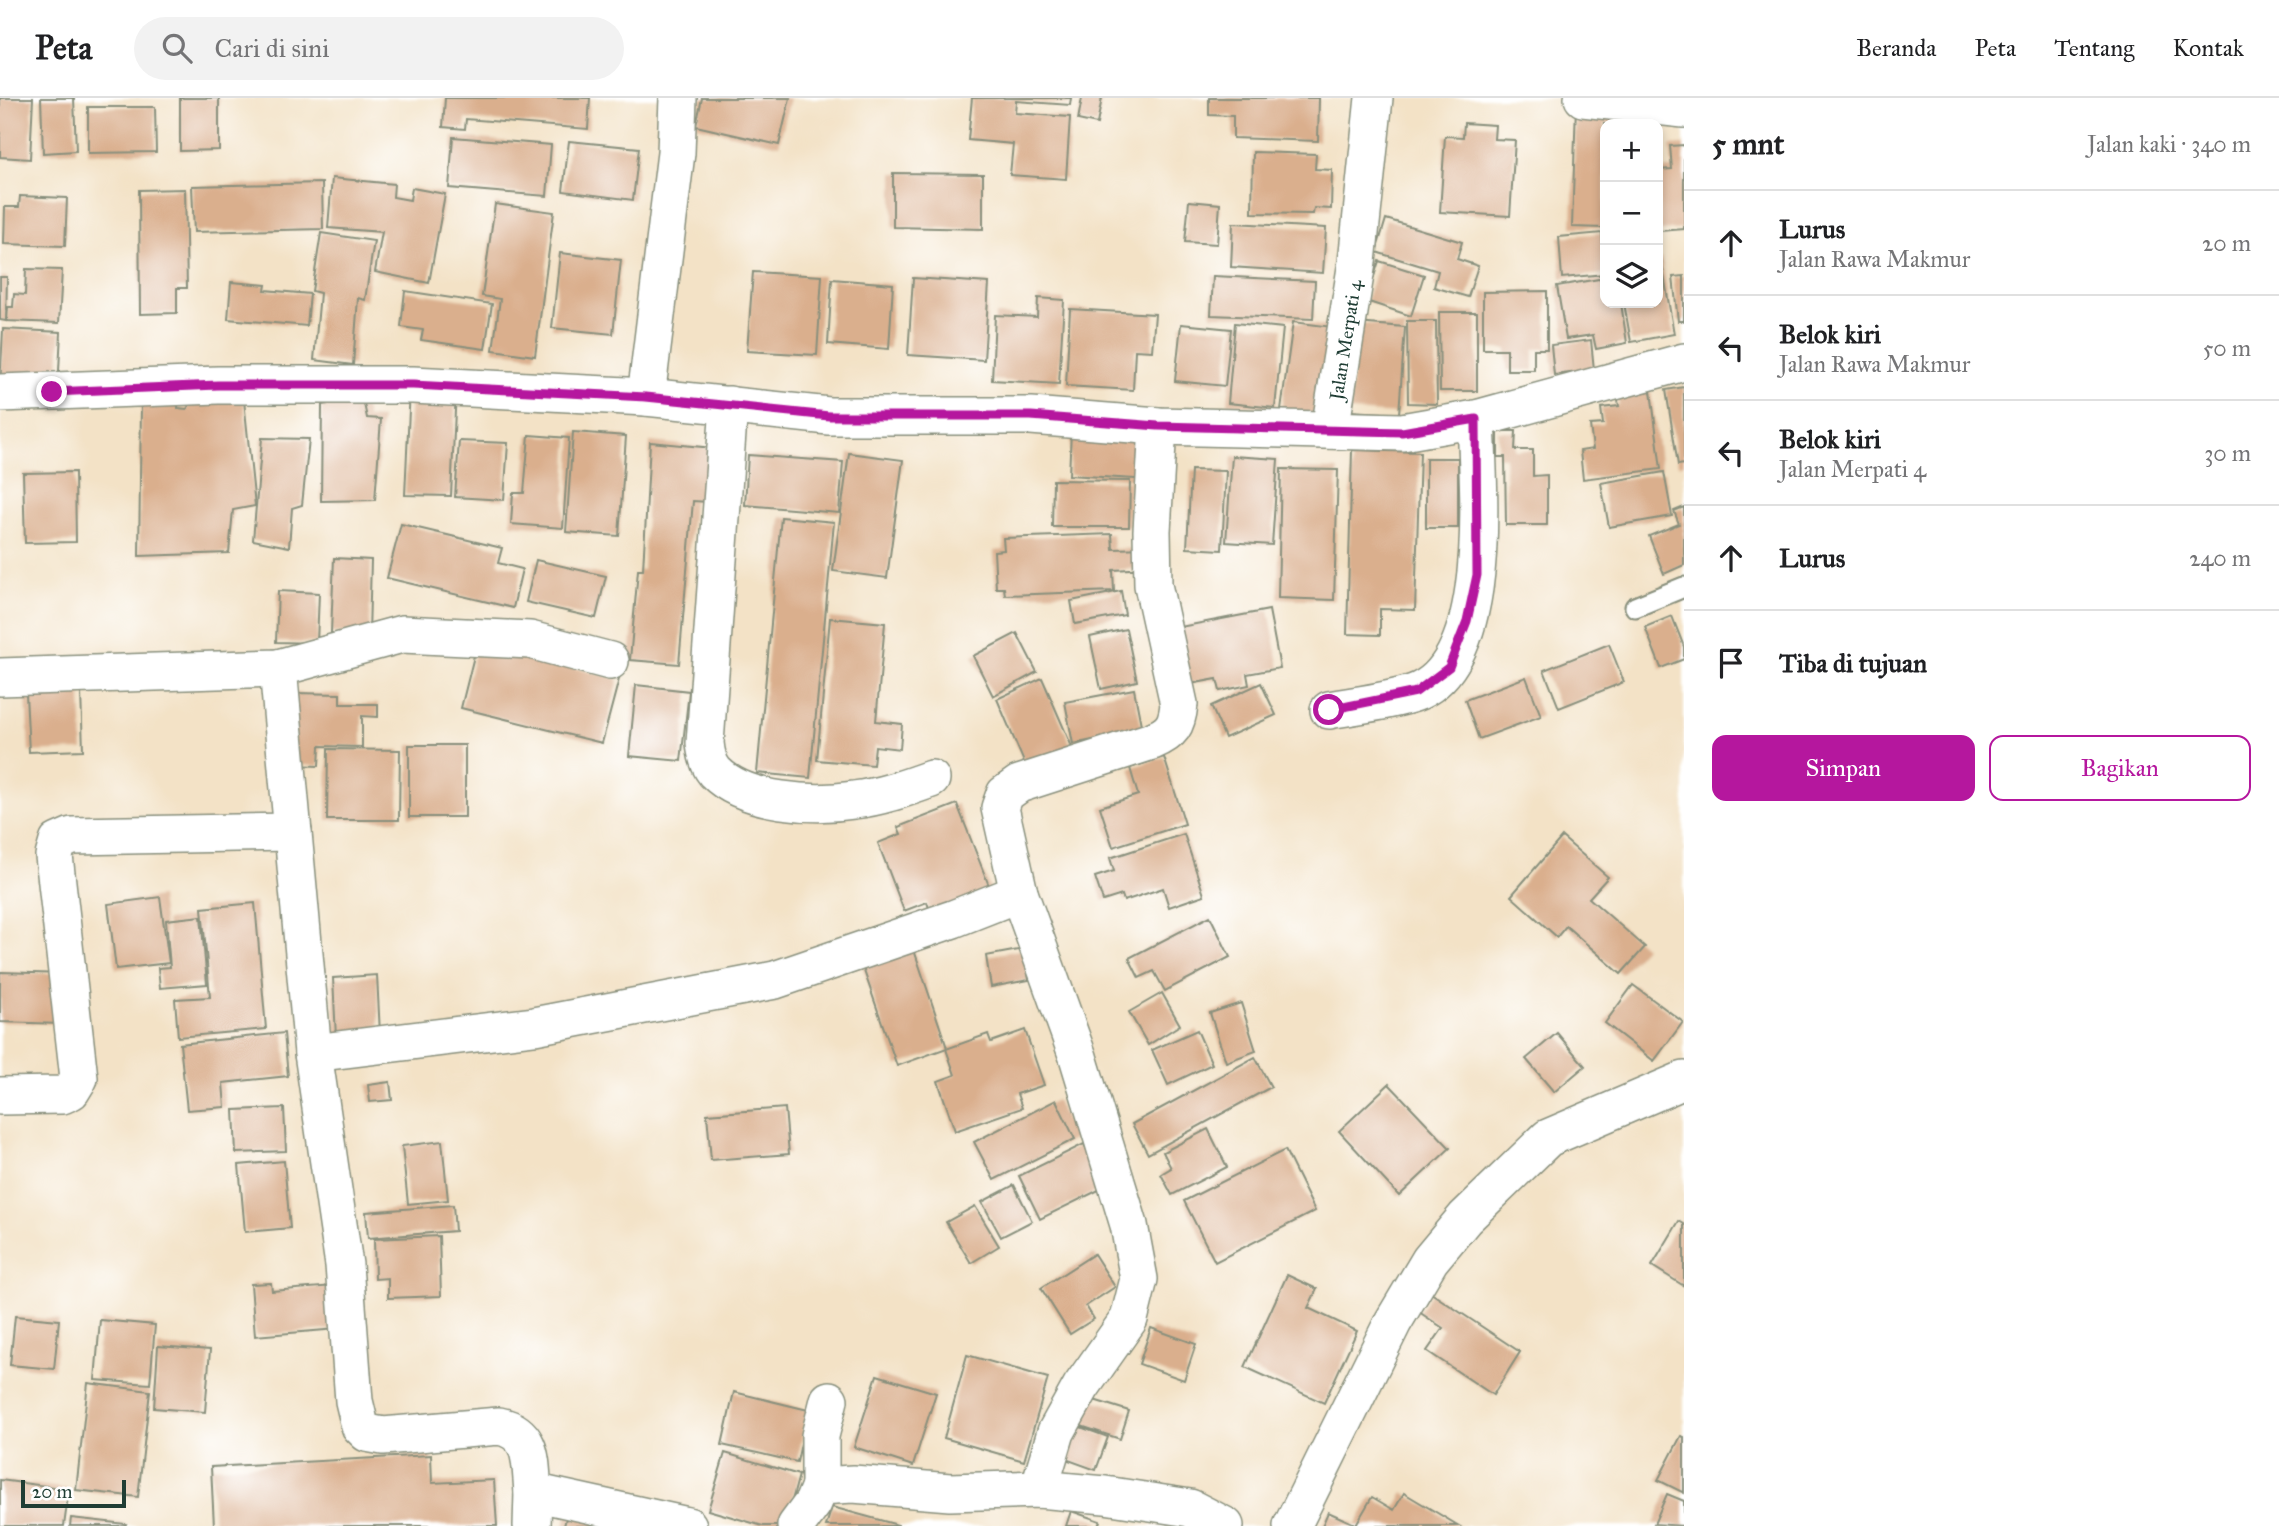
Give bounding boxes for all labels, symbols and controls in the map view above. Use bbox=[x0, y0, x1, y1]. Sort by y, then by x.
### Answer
search box bbox=[134, 17, 624, 80]
text: Peta bbox=[35, 28, 92, 68]
icon: search bbox=[158, 29, 196, 67]
text: Cari di sini bbox=[214, 32, 329, 64]
text: Beranda bbox=[1856, 33, 1936, 63]
text: Peta bbox=[1974, 33, 2016, 63]
text: Tentang bbox=[2054, 33, 2134, 63]
text: Kontak bbox=[2172, 33, 2244, 63]
map controls bbox=[1600, 119, 1663, 308]
button: + bbox=[1600, 119, 1663, 182]
text: 5 mnt bbox=[1712, 126, 1784, 162]
text: Jalan kaki · 340 m bbox=[2087, 130, 2251, 158]
button: − bbox=[1600, 182, 1663, 245]
text: Lurus bbox=[1779, 213, 1845, 245]
icon: ahead bbox=[1712, 224, 1750, 262]
text: 20 m bbox=[2202, 229, 2251, 257]
button: layers bbox=[1600, 245, 1663, 308]
text: Jalan Rawa Makmur bbox=[1779, 245, 1970, 273]
street label: Jalan Merpati 4 bbox=[1324, 278, 1367, 404]
text: Belok kiri bbox=[1779, 318, 1881, 350]
icon: left bbox=[1712, 329, 1750, 367]
text: 50 m bbox=[2203, 334, 2251, 362]
text: Jalan Rawa Makmur bbox=[1779, 350, 1970, 378]
route end bbox=[36, 376, 67, 407]
text: Belok kiri bbox=[1779, 423, 1881, 455]
icon: left bbox=[1712, 434, 1750, 472]
text: 30 m bbox=[2204, 439, 2251, 467]
text: Jalan Merpati 4 bbox=[1779, 455, 1926, 483]
icon: ahead bbox=[1712, 539, 1750, 577]
text: Lurus bbox=[1779, 542, 1845, 574]
text: 240 m bbox=[2189, 544, 2251, 572]
icon: arrive bbox=[1712, 644, 1750, 682]
text: Tiba di tujuan bbox=[1779, 647, 1927, 679]
route start bbox=[1313, 694, 1344, 725]
button: Simpan bbox=[1712, 735, 1975, 801]
button: Bagikan bbox=[1989, 735, 2251, 801]
scale bar bbox=[21, 1477, 126, 1509]
text: 20 m bbox=[32, 1480, 73, 1503]

